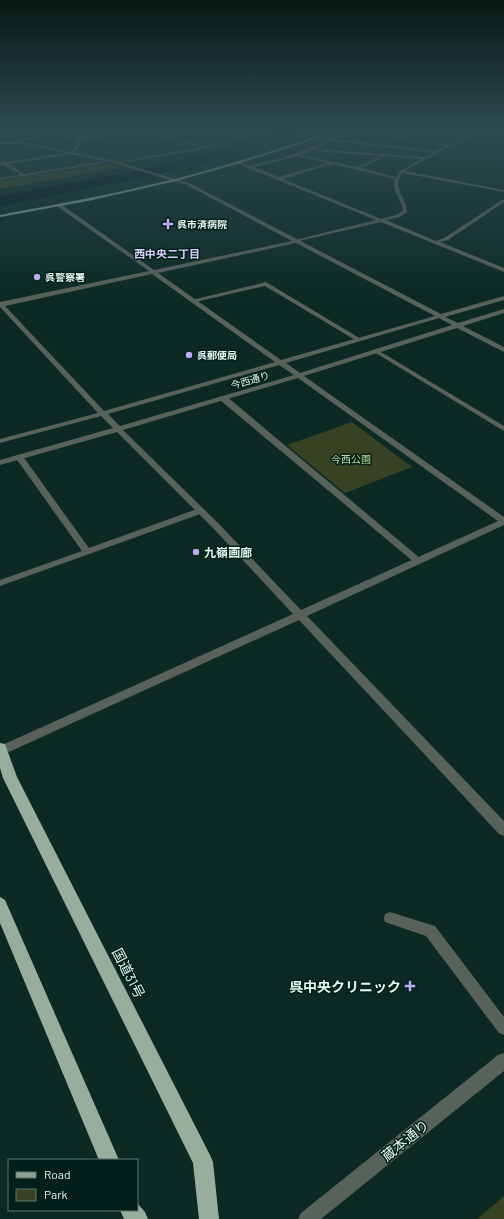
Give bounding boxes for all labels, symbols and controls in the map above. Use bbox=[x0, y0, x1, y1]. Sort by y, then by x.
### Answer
marker: 呉市済病院 bbox=[162, 218, 174, 230]
place label: 呉市済病院 bbox=[177, 218, 227, 230]
district label: 西中央二丁目 bbox=[134, 247, 200, 260]
place label: 呉警察署 bbox=[45, 271, 85, 283]
marker: 呉警察署 bbox=[32, 272, 42, 282]
place label: 呉郵便局 bbox=[197, 349, 237, 361]
marker: 呉郵便局 bbox=[184, 350, 194, 360]
street label: 今西通り bbox=[229, 369, 271, 391]
park label: 今西公園 bbox=[331, 453, 371, 465]
place label: 九嶺画廊 bbox=[204, 545, 252, 559]
marker: 九嶺画廊 bbox=[191, 547, 201, 557]
street label: 国道31号 bbox=[109, 945, 149, 1001]
place label: 呉中央クリニック bbox=[289, 978, 401, 995]
marker: 呉中央クリニック bbox=[404, 980, 416, 992]
street label: 蔵本通り bbox=[378, 1116, 432, 1164]
legend bbox=[8, 1159, 138, 1211]
text: Road bbox=[44, 1167, 71, 1181]
text: Park bbox=[44, 1187, 68, 1201]

